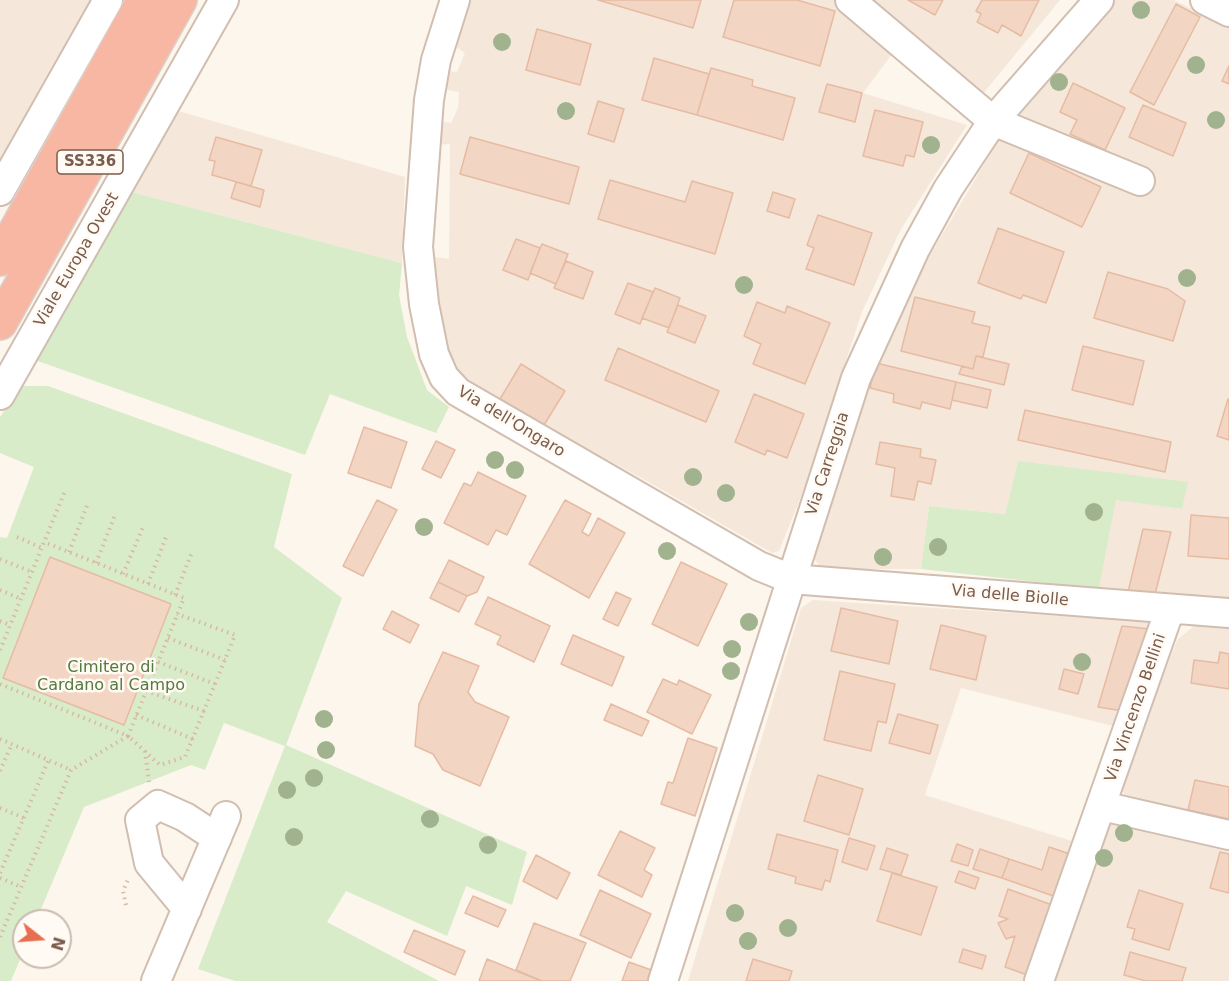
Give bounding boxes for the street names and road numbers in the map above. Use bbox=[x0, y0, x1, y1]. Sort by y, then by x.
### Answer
road number: SS336 bbox=[57, 150, 123, 174]
street label: Viale Europa Ovest bbox=[31, 189, 123, 331]
street label: Via dell'Ongaro bbox=[454, 382, 568, 462]
street label: Via Carreggia bbox=[802, 410, 854, 518]
street label: Via delle Biolle bbox=[951, 581, 1069, 611]
street label: Via Vincenzo Bellini bbox=[1102, 631, 1170, 785]

